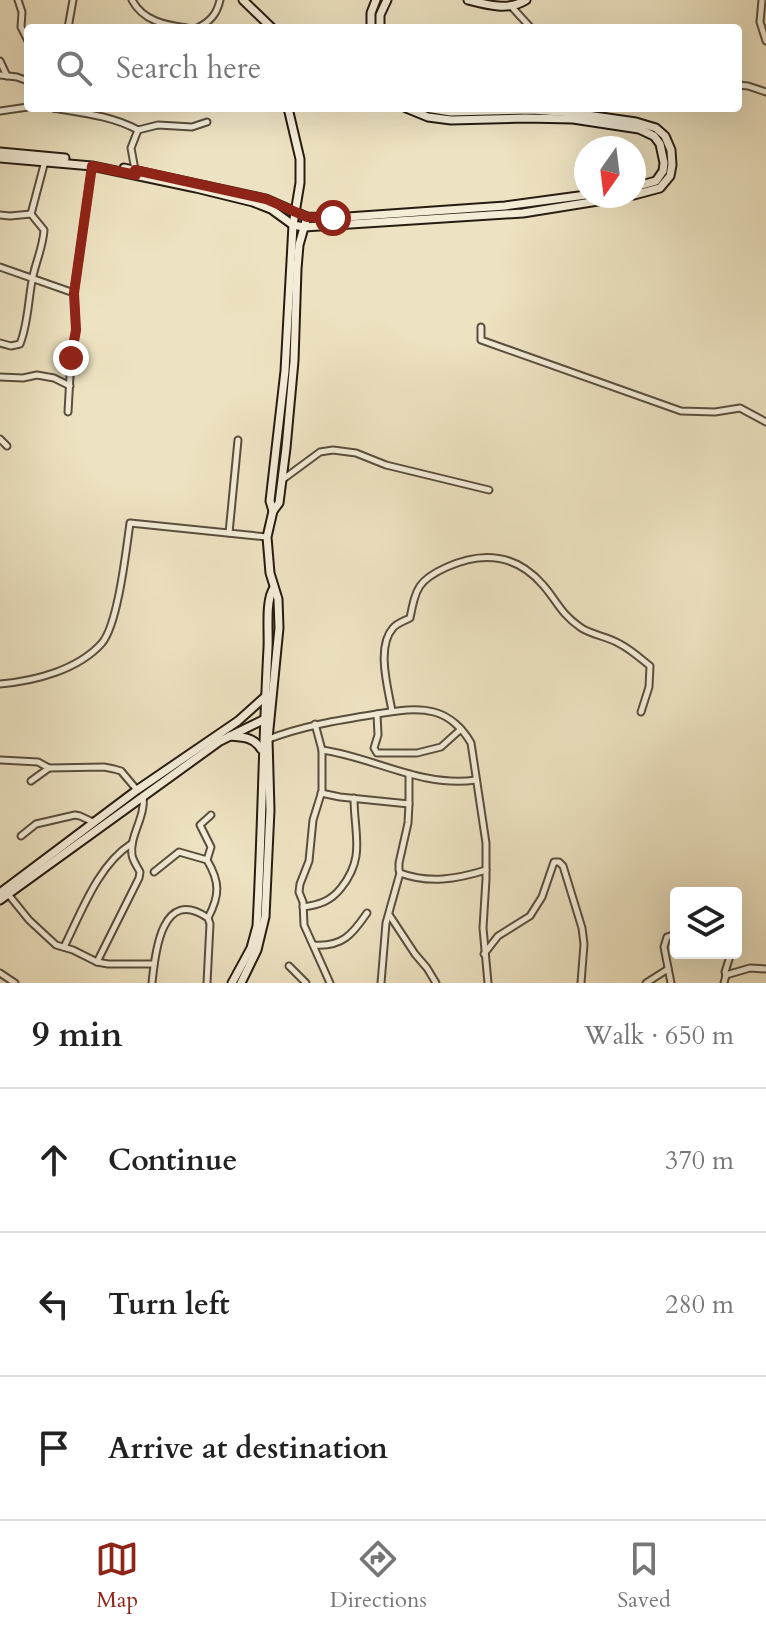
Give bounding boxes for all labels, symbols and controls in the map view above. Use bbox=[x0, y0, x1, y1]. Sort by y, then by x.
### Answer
search box bbox=[24, 24, 742, 112]
icon: search bbox=[52, 46, 96, 90]
text: Search here bbox=[116, 48, 261, 89]
north arrow bbox=[574, 136, 646, 208]
route start bbox=[315, 200, 351, 236]
route end bbox=[53, 340, 89, 376]
map controls bbox=[670, 887, 742, 959]
button: layers bbox=[670, 887, 742, 959]
text: 9 min bbox=[32, 1012, 123, 1058]
text: Walk · 650 m bbox=[584, 1018, 734, 1053]
icon: ahead bbox=[32, 1138, 76, 1182]
text: Continue bbox=[108, 1140, 237, 1181]
text: 370 m bbox=[665, 1143, 734, 1178]
icon: left bbox=[32, 1282, 76, 1326]
text: Turn left bbox=[108, 1284, 230, 1325]
text: 280 m bbox=[665, 1287, 734, 1322]
icon: arrive bbox=[32, 1426, 76, 1470]
text: Arrive at destination bbox=[108, 1428, 388, 1469]
tab: Map bbox=[95, 1537, 139, 1615]
tab: Directions bbox=[330, 1537, 427, 1615]
tab: Saved bbox=[617, 1537, 671, 1615]

